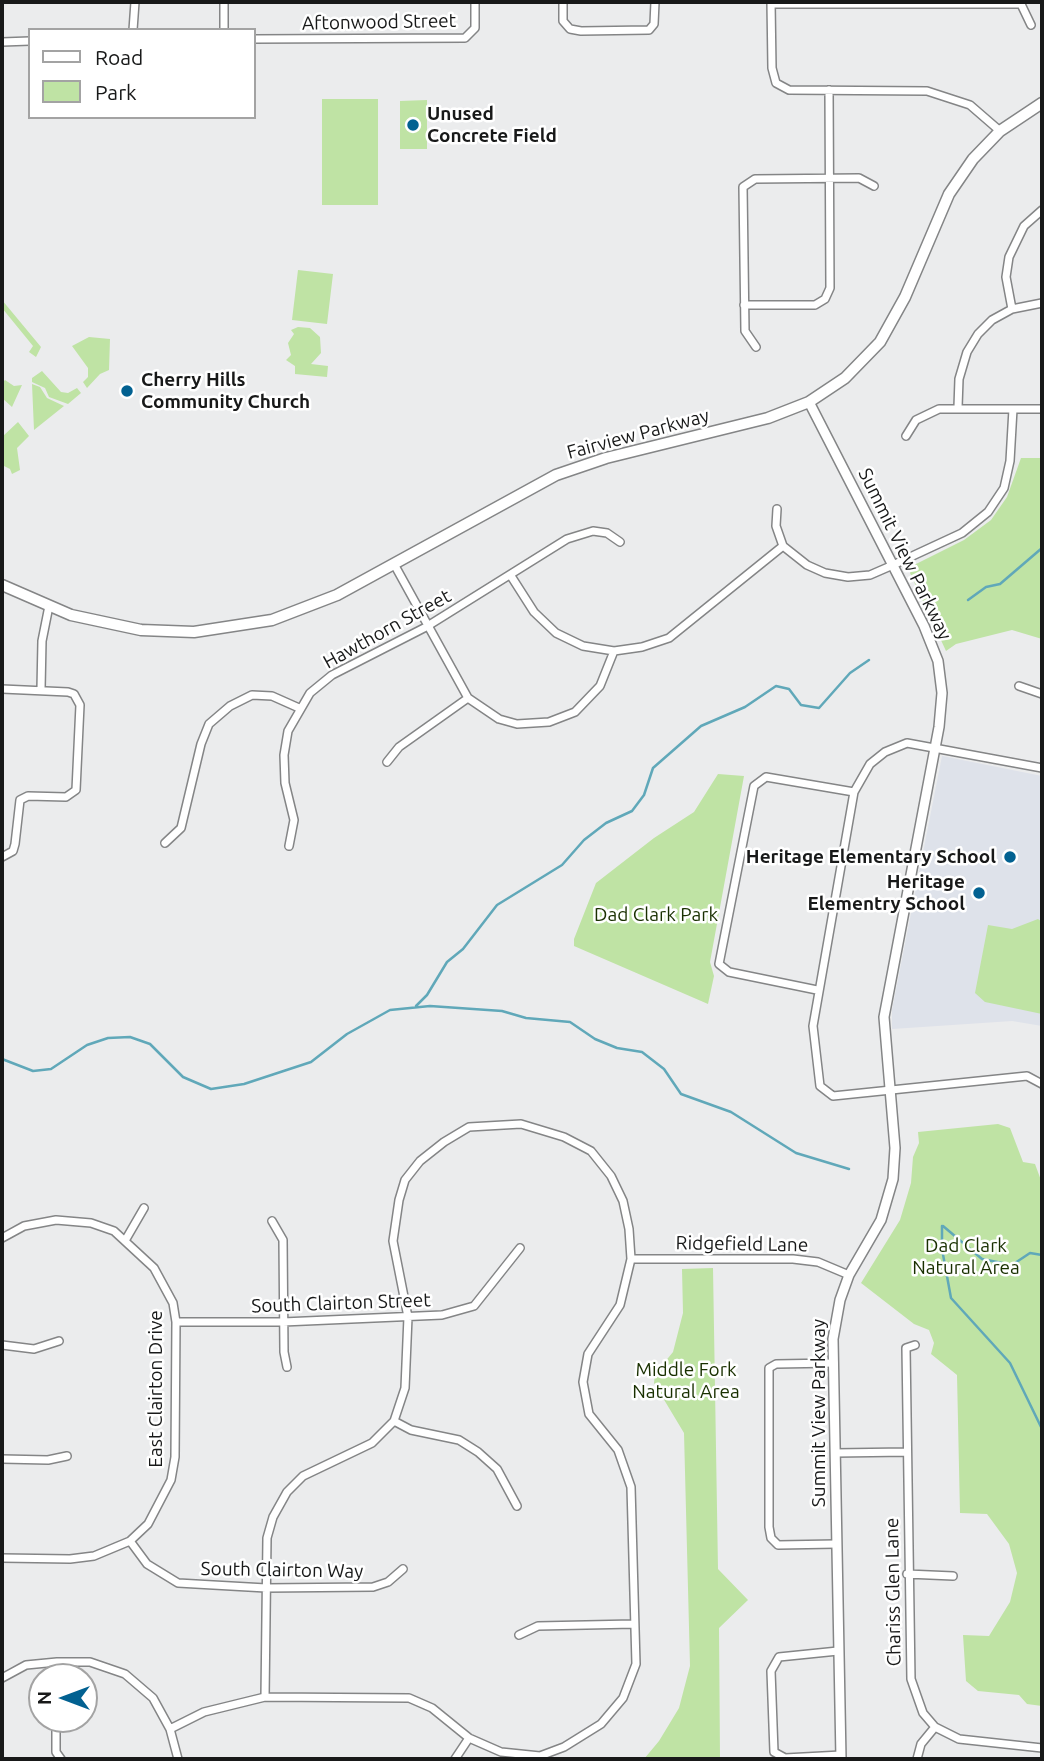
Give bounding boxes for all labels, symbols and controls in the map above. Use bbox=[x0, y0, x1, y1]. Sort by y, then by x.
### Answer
street label: Aftonwood Street bbox=[302, 9, 456, 35]
legend bbox=[28, 28, 256, 119]
text: Road bbox=[95, 45, 143, 69]
text: Park bbox=[95, 80, 137, 104]
place label: Unused Concrete Field bbox=[427, 103, 557, 147]
marker: Unused Concrete Field bbox=[405, 117, 421, 133]
place label: Cherry Hills Community Church bbox=[141, 369, 310, 413]
marker: Cherry Hills Community Church bbox=[119, 383, 135, 399]
street label: Fairview Parkway bbox=[564, 404, 712, 464]
street label: Summit View Parkway bbox=[853, 464, 957, 644]
street label: Hawthorn Street bbox=[319, 584, 455, 674]
place label: Heritage Elementary School bbox=[746, 846, 996, 868]
marker: Heritage Elementary School bbox=[1002, 849, 1018, 865]
place label: Heritage Elementry School bbox=[808, 871, 965, 915]
marker: Heritage Elementry School bbox=[971, 885, 987, 901]
park label: Dad Clark Park bbox=[594, 904, 718, 926]
street label: Ridgefield Lane bbox=[676, 1231, 808, 1257]
park label: Dad Clark Natural Area bbox=[912, 1235, 1020, 1279]
street label: South Clairton Street bbox=[251, 1288, 431, 1318]
street label: East Clairton Drive bbox=[145, 1310, 167, 1468]
street label: Summit View Parkway bbox=[808, 1319, 830, 1507]
park label: Middle Fork Natural Area bbox=[632, 1359, 740, 1403]
street label: Chariss Glen Lane bbox=[880, 1517, 906, 1667]
street label: South Clairton Way bbox=[200, 1557, 364, 1583]
north arrow bbox=[28, 1663, 98, 1733]
text: N bbox=[33, 1691, 55, 1705]

